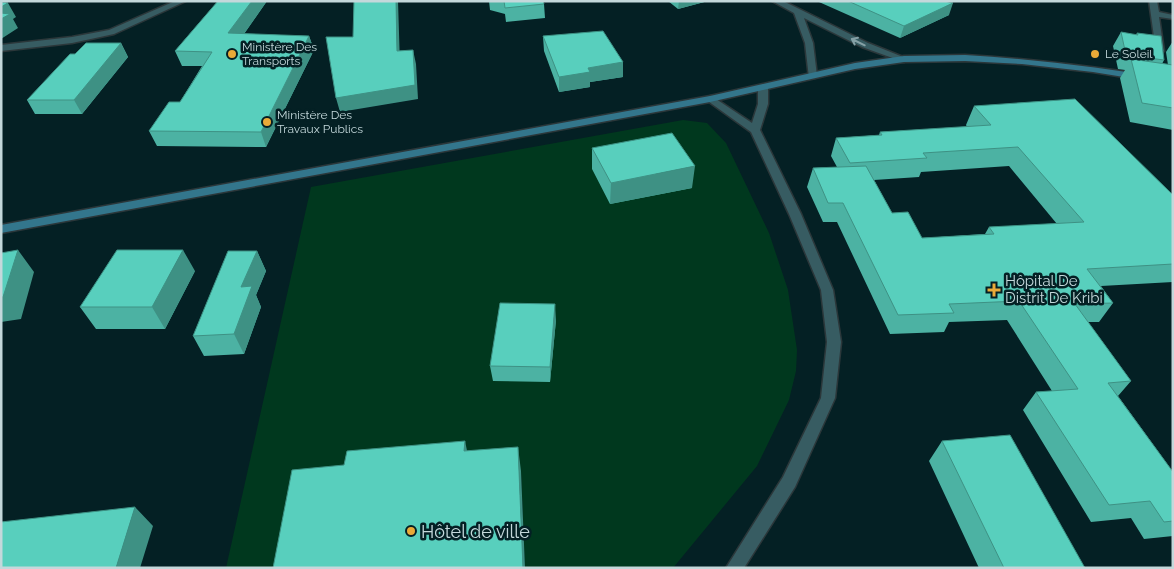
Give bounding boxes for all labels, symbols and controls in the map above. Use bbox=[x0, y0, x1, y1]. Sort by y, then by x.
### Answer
one-way arrow bbox=[851, 36, 866, 46]
place label: Ministère Des Transports bbox=[242, 40, 317, 68]
place label: Le Soleil bbox=[1105, 47, 1153, 61]
marker: Ministère Des Transports bbox=[226, 48, 238, 60]
marker: Le Soleil bbox=[1089, 48, 1101, 60]
place label: Ministère Des Travaux Publics bbox=[277, 108, 363, 136]
marker: Ministère Des Travaux Publics bbox=[261, 116, 273, 128]
place label: Hôpital De Distrit De Kribi bbox=[1005, 272, 1103, 307]
marker: Hôpital De Distrit De Kribi bbox=[987, 283, 1001, 297]
place label: Hôtel de ville bbox=[421, 521, 530, 542]
marker: Hôtel de ville bbox=[405, 525, 417, 537]

